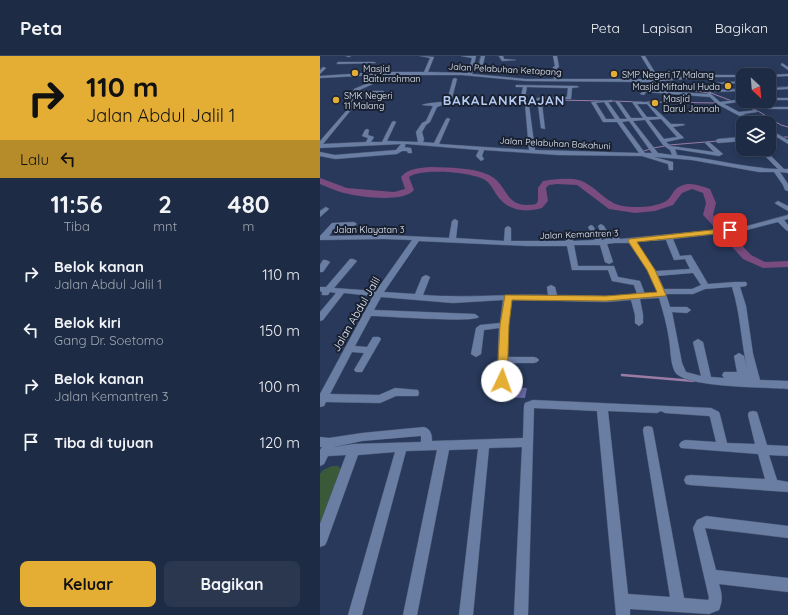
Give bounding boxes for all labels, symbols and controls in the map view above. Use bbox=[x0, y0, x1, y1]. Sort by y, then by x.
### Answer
text: Peta bbox=[20, 16, 62, 40]
text: Peta bbox=[591, 19, 620, 37]
text: Lapisan bbox=[642, 19, 693, 37]
text: Bagikan bbox=[715, 19, 768, 37]
street label: Jalan Pelabuhan Ketapang bbox=[448, 61, 562, 77]
place label: Masjid Baiturrohman bbox=[363, 63, 421, 84]
marker: Masjid Baiturrohman bbox=[350, 68, 360, 78]
north arrow bbox=[736, 68, 776, 108]
map controls bbox=[736, 68, 776, 156]
text: 110 m bbox=[86, 69, 159, 104]
marker: SMP Negeri 17 Malang bbox=[609, 69, 619, 79]
place label: SMP Negeri 17 Malang bbox=[622, 69, 714, 80]
icon: right bbox=[20, 72, 72, 124]
place label: Masjid Miftahul Huda bbox=[632, 81, 720, 92]
marker: Masjid Miftahul Huda bbox=[723, 81, 733, 91]
place label: SMK Negeri 11 Malang bbox=[344, 90, 393, 111]
district label: BAKALANKRAJAN bbox=[443, 92, 565, 108]
place label: Masjid Darul Jannah bbox=[663, 93, 720, 114]
marker: SMK Negeri 11 Malang bbox=[331, 95, 341, 105]
marker: Masjid Darul Jannah bbox=[650, 98, 660, 108]
text: Jalan Abdul Jalil 1 bbox=[86, 104, 236, 127]
button: layers bbox=[736, 116, 776, 156]
street label: Jalan Pelabuhan Bakahuni bbox=[499, 135, 611, 151]
icon: left bbox=[57, 148, 79, 170]
text: Lalu bbox=[20, 150, 49, 169]
text: 11:56 bbox=[50, 189, 103, 219]
text: 2 bbox=[158, 189, 172, 219]
text: 480 bbox=[228, 189, 270, 219]
pin bbox=[713, 213, 747, 247]
text: Tiba bbox=[63, 218, 90, 234]
text: mnt bbox=[153, 218, 177, 234]
text: m bbox=[243, 218, 254, 234]
icon: arrive bbox=[719, 219, 741, 241]
street label: Jalan Klayatan 3 bbox=[334, 224, 405, 235]
street label: Jalan Kemantren 3 bbox=[539, 227, 619, 241]
text: Belok kanan bbox=[54, 257, 144, 276]
icon: right bbox=[20, 263, 42, 285]
text: 110 m bbox=[262, 265, 300, 284]
street label: Jalan Abdul Jalil bbox=[329, 274, 383, 354]
text: Jalan Abdul Jalil 1 bbox=[54, 276, 162, 292]
text: Belok kiri bbox=[54, 313, 121, 332]
icon: left bbox=[20, 319, 42, 341]
text: 150 m bbox=[260, 321, 300, 340]
text: Gang Dr. Soetomo bbox=[54, 332, 164, 348]
position arrow bbox=[481, 360, 523, 402]
text: Belok kanan bbox=[54, 369, 144, 388]
icon: right bbox=[20, 375, 42, 397]
text: 100 m bbox=[259, 377, 300, 396]
text: Jalan Kemantren 3 bbox=[54, 388, 169, 404]
icon: arrive bbox=[20, 431, 42, 453]
text: Tiba di tujuan bbox=[54, 433, 153, 452]
text: 120 m bbox=[259, 433, 300, 452]
button: Keluar bbox=[20, 561, 156, 607]
button: Bagikan bbox=[164, 561, 300, 607]

